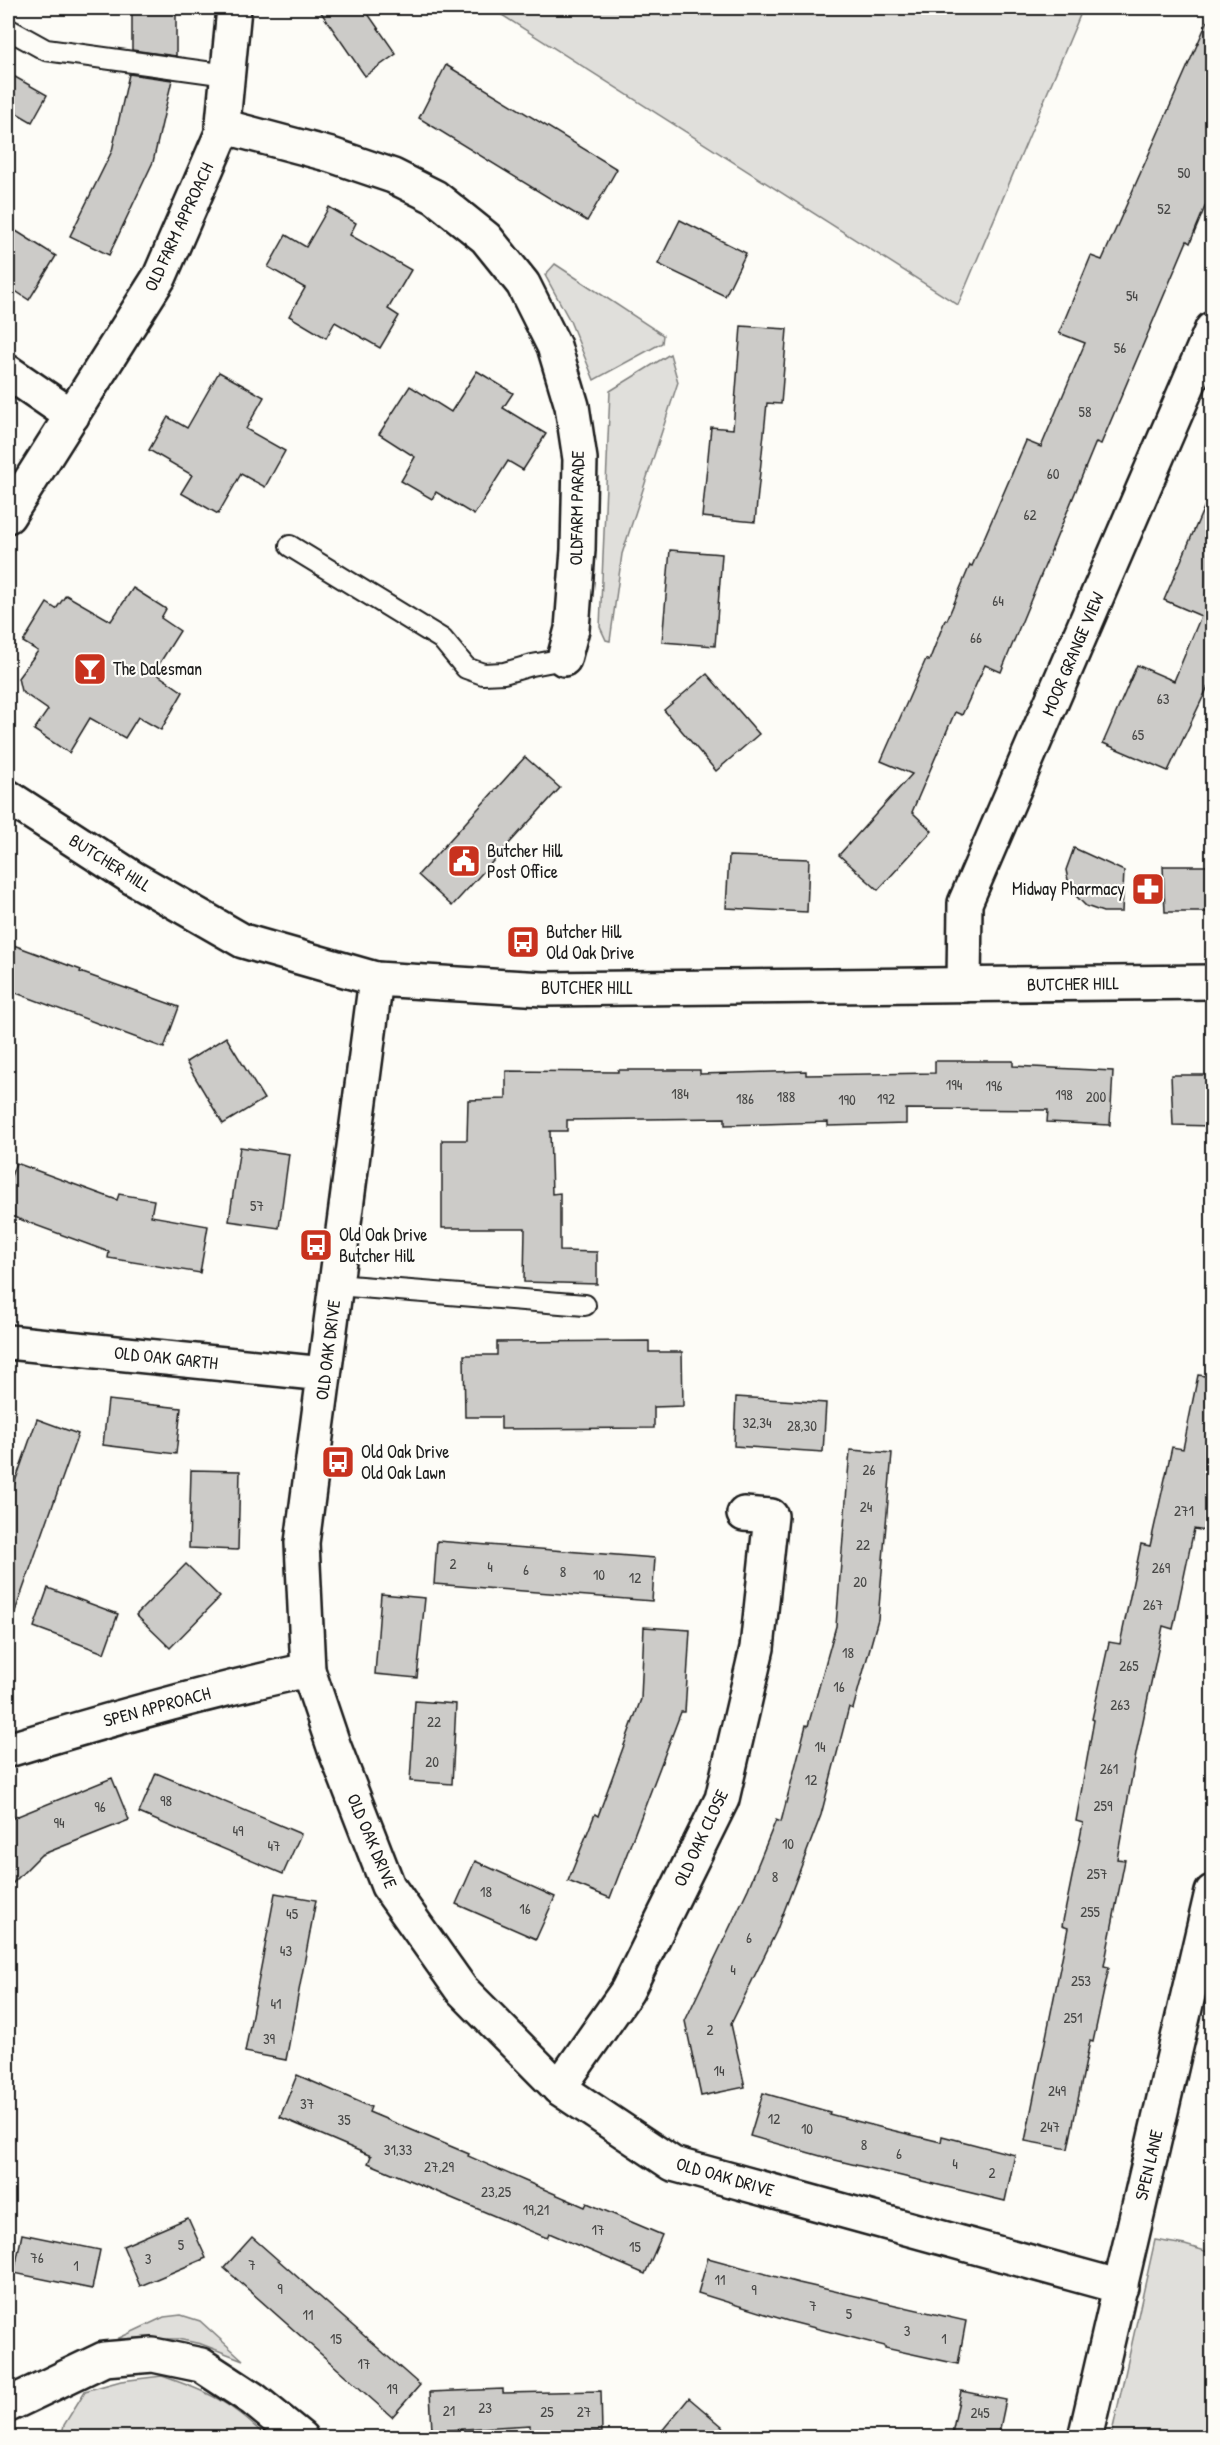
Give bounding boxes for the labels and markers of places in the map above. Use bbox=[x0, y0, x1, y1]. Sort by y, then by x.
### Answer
bar icon: The Dalesman bbox=[72, 651, 108, 687]
place label: The Dalesman bbox=[113, 656, 202, 681]
place label: Butcher Hill Post Office bbox=[487, 838, 563, 884]
public building icon: Butcher Hill Post Office bbox=[446, 843, 482, 879]
pharmacy icon: Midway Pharmacy bbox=[1130, 871, 1166, 907]
place label: Midway Pharmacy bbox=[1012, 876, 1125, 901]
place label: Butcher Hill Old Oak Drive bbox=[546, 919, 635, 965]
bus stop icon: Butcher Hill Old Oak Drive bbox=[505, 924, 541, 960]
place label: Old Oak Drive Butcher Hill bbox=[339, 1222, 428, 1268]
bus stop icon: Old Oak Drive Butcher Hill bbox=[298, 1227, 334, 1263]
place label: Old Oak Drive Old Oak Lawn bbox=[361, 1439, 450, 1485]
bus stop icon: Old Oak Drive Old Oak Lawn bbox=[320, 1444, 356, 1480]

